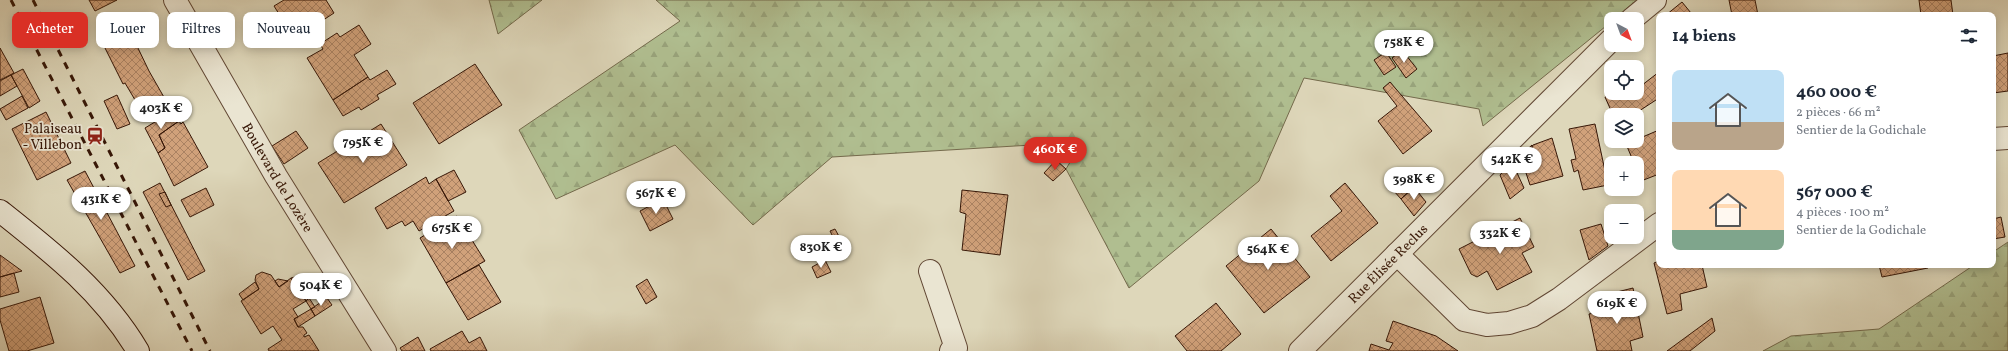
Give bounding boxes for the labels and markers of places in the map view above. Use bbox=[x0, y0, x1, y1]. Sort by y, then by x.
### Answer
pin: 758K € bbox=[1371, 30, 1437, 64]
pin: 403K € bbox=[128, 96, 194, 130]
place label: Palaiseau - Villebon bbox=[22, 120, 82, 155]
station icon: Palaiseau - Villebon bbox=[85, 126, 105, 146]
pin: 795K € bbox=[330, 130, 396, 164]
pin: 460K € bbox=[1022, 137, 1088, 171]
pin: 542K € bbox=[1479, 147, 1545, 181]
pin: 398K € bbox=[1381, 167, 1447, 201]
pin: 567K € bbox=[623, 181, 689, 215]
pin: 431K € bbox=[68, 187, 134, 221]
pin: 675K € bbox=[419, 216, 485, 250]
pin: 332K € bbox=[1467, 221, 1533, 255]
pin: 830K € bbox=[788, 235, 854, 269]
pin: 564K € bbox=[1235, 237, 1301, 271]
pin: 504K € bbox=[288, 273, 354, 307]
pin: 619K € bbox=[1584, 291, 1650, 325]

